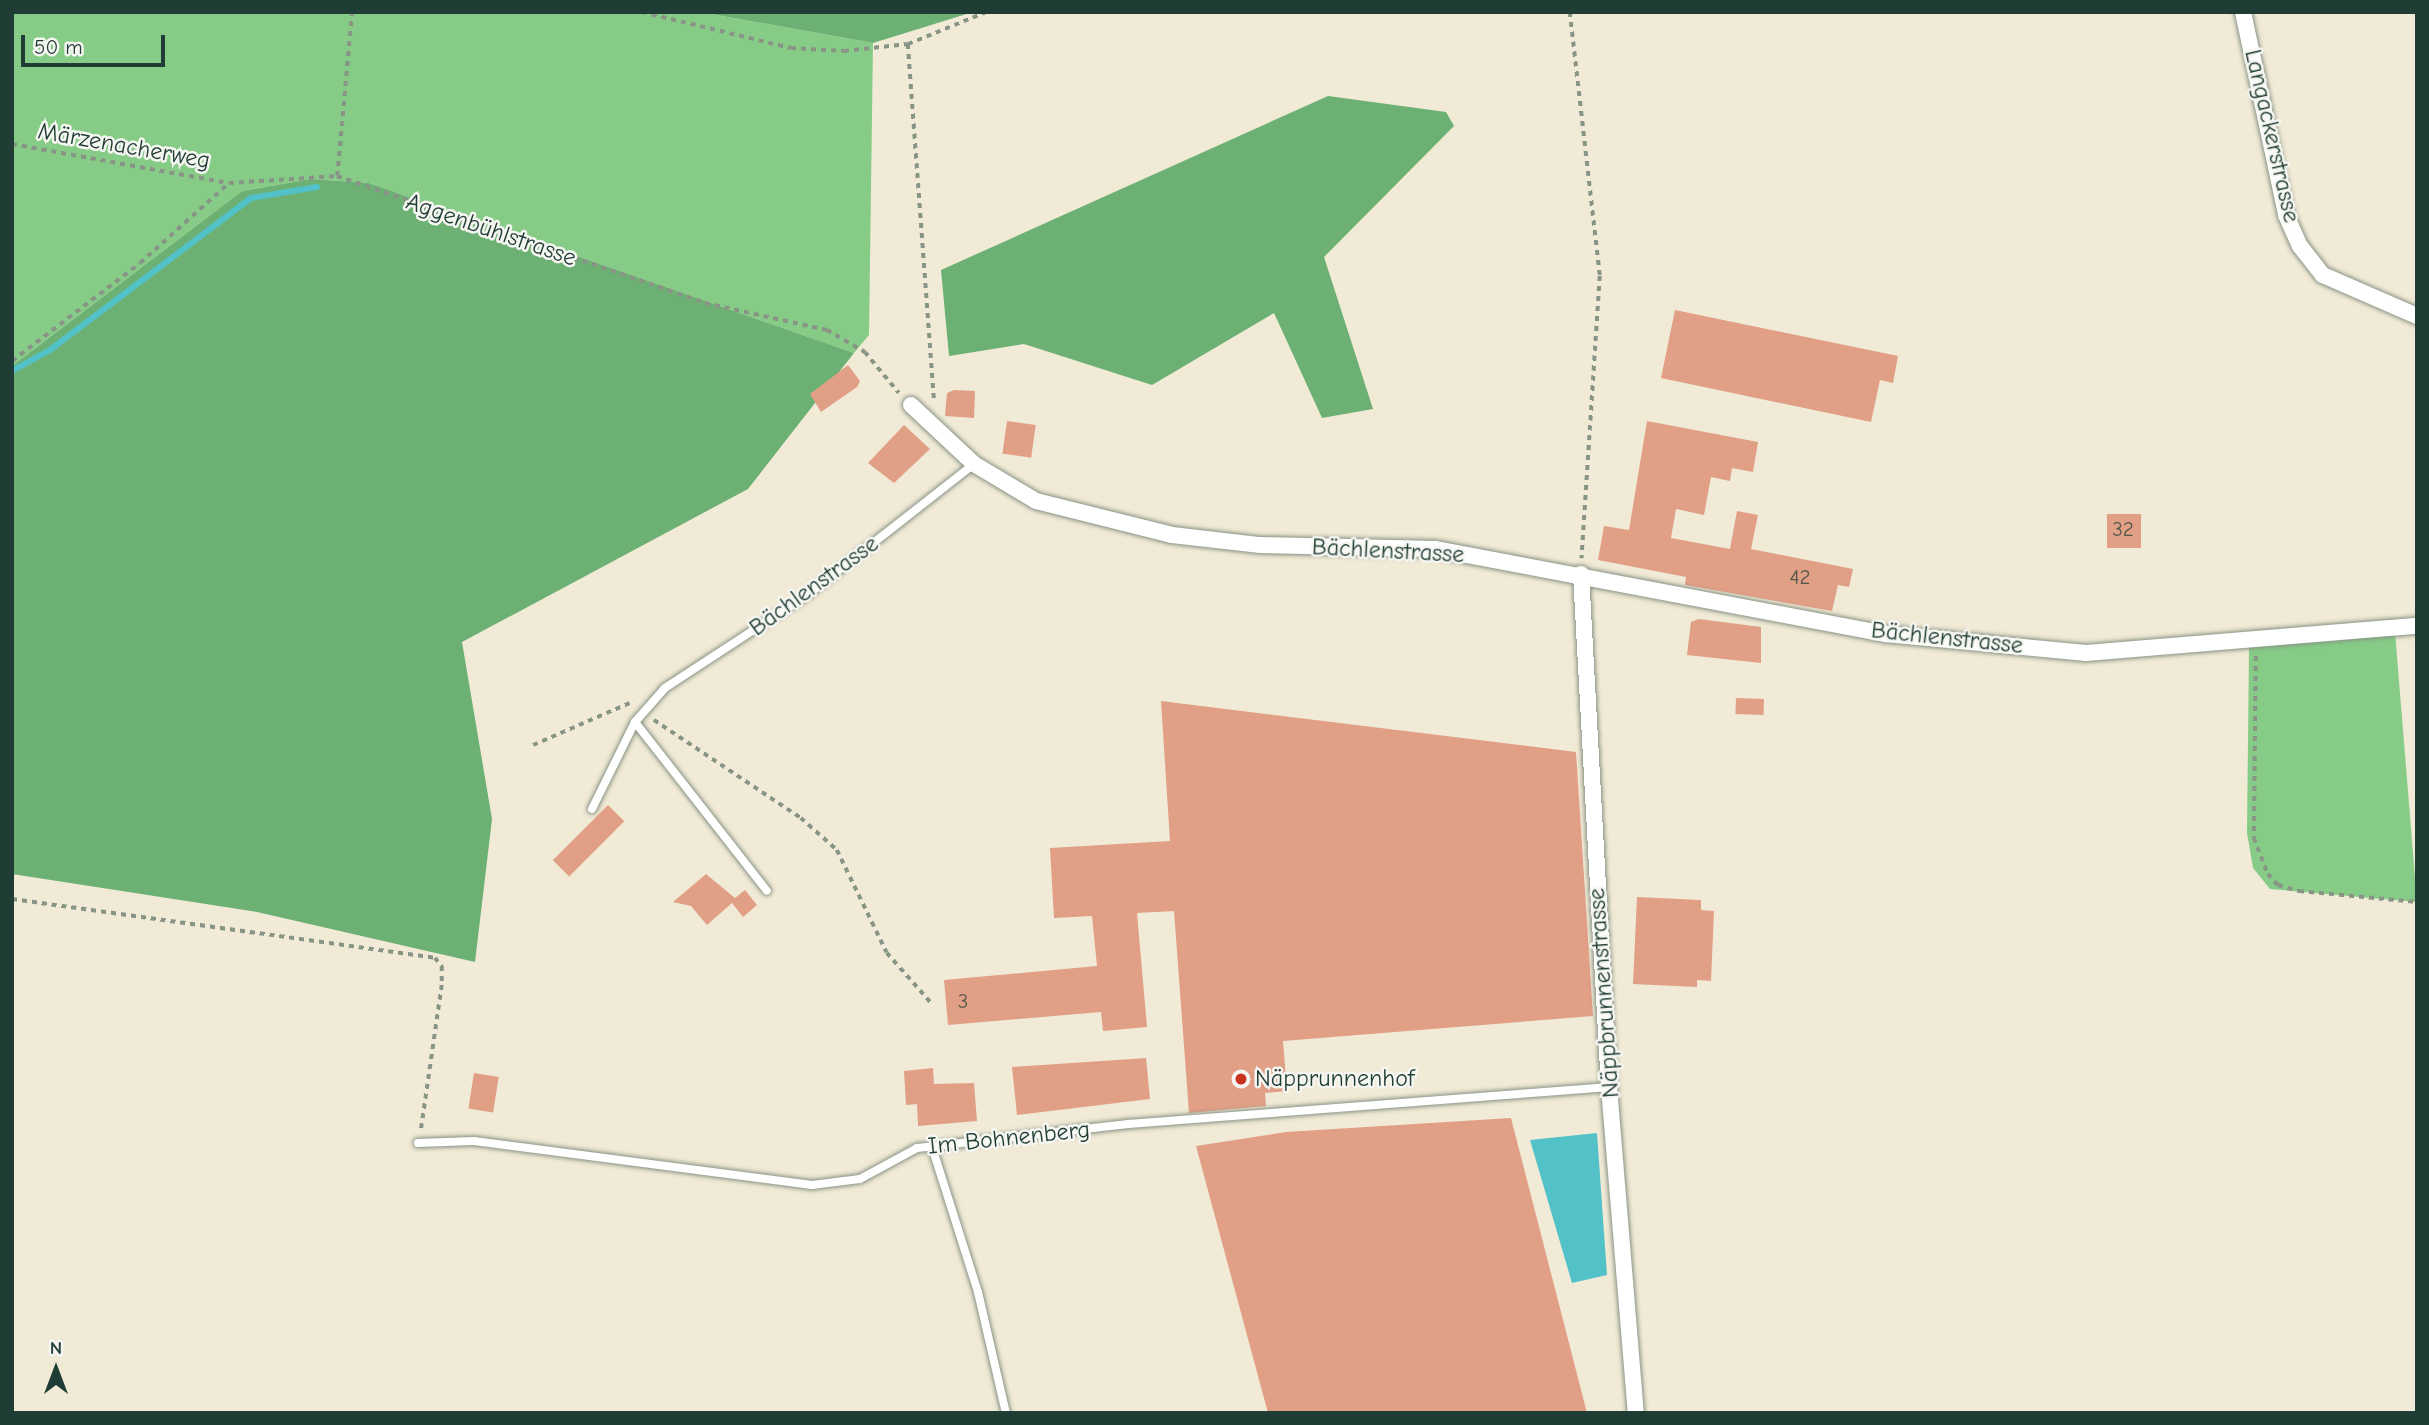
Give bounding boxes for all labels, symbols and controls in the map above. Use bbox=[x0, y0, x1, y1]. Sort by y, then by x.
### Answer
scale bar bbox=[24, 21, 168, 65]
text: 50 m bbox=[34, 35, 83, 59]
street label: Langackerstrasse bbox=[2238, 47, 2306, 225]
street label: Märzenacherweg bbox=[36, 117, 212, 175]
street label: Aggenbühlstrasse bbox=[402, 187, 580, 273]
house number: 32 bbox=[2112, 516, 2134, 542]
street label: Bächlenstrasse bbox=[744, 530, 884, 642]
street label: Bächlenstrasse bbox=[1311, 533, 1465, 569]
house number: 42 bbox=[1789, 564, 1811, 590]
street label: Bächlenstrasse bbox=[1870, 616, 2024, 660]
street label: Näppbrunnenstrasse bbox=[1582, 887, 1626, 1099]
house number: 3 bbox=[958, 988, 968, 1014]
place label: Näpprunnenhof bbox=[1255, 1065, 1414, 1093]
marker: Näpprunnenhof bbox=[1233, 1071, 1249, 1087]
street label: Im Bohnenberg bbox=[927, 1115, 1091, 1161]
north arrow bbox=[21, 1334, 91, 1404]
text: N bbox=[50, 1337, 62, 1359]

